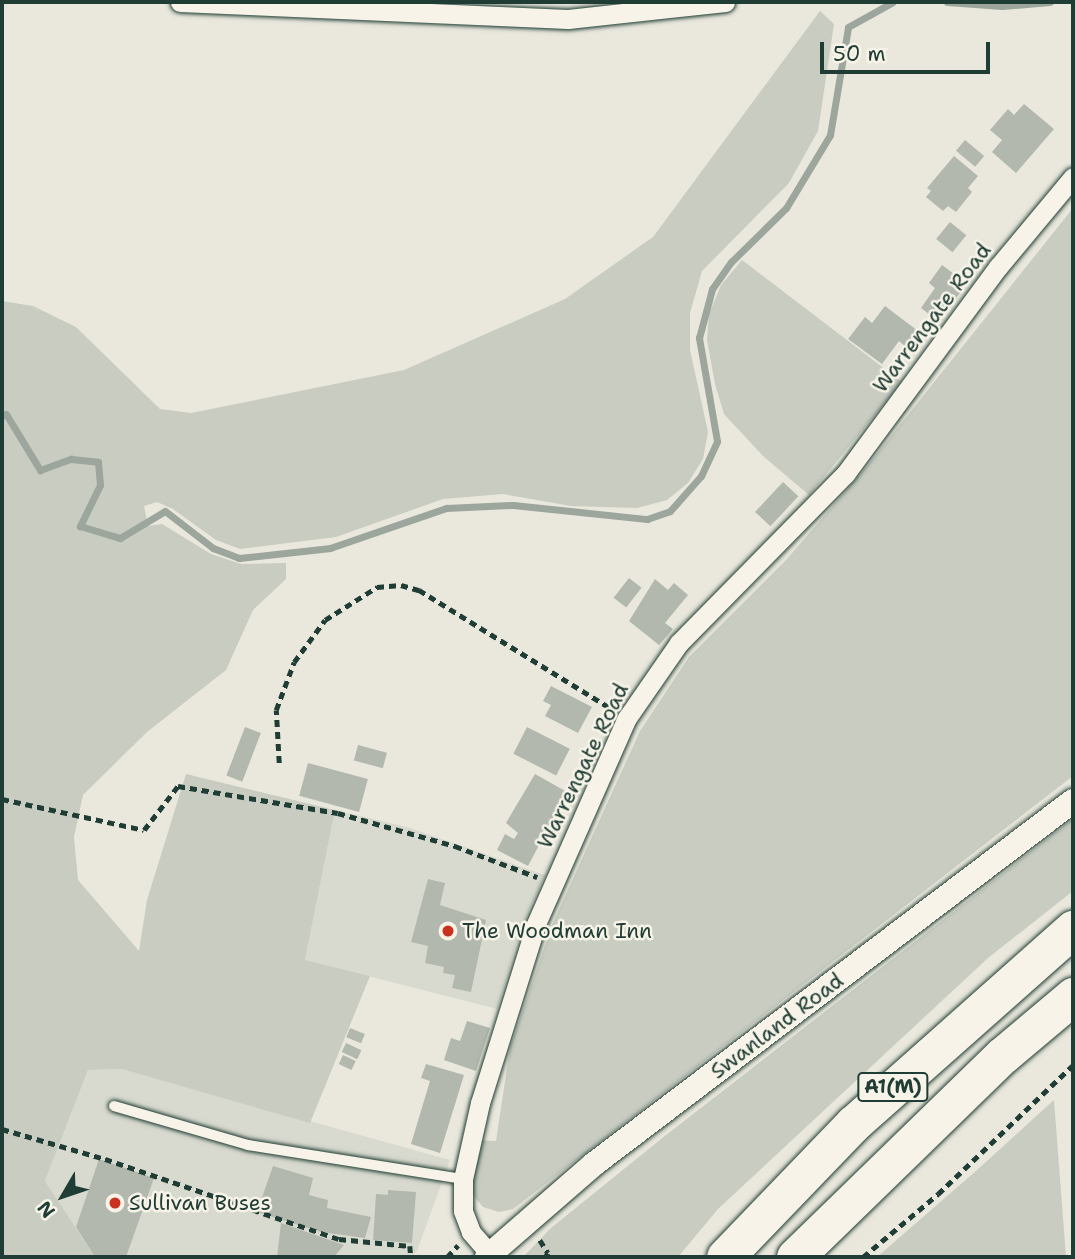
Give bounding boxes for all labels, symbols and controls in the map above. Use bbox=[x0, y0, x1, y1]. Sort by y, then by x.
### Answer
scale bar bbox=[823, 28, 993, 72]
text: 50 m bbox=[833, 40, 886, 68]
street label: Warrengate Road bbox=[868, 238, 996, 398]
street label: Warrengate Road bbox=[532, 679, 634, 853]
place label: The Woodman Inn bbox=[462, 918, 652, 944]
marker: The Woodman Inn bbox=[440, 923, 456, 939]
street label: Swanland Road bbox=[706, 968, 848, 1084]
road number: A1(M) bbox=[856, 1072, 930, 1102]
north arrow bbox=[28, 1161, 98, 1231]
place label: Sullivan Buses bbox=[129, 1190, 271, 1216]
marker: Sullivan Buses bbox=[107, 1195, 123, 1211]
text: N bbox=[32, 1196, 61, 1223]

